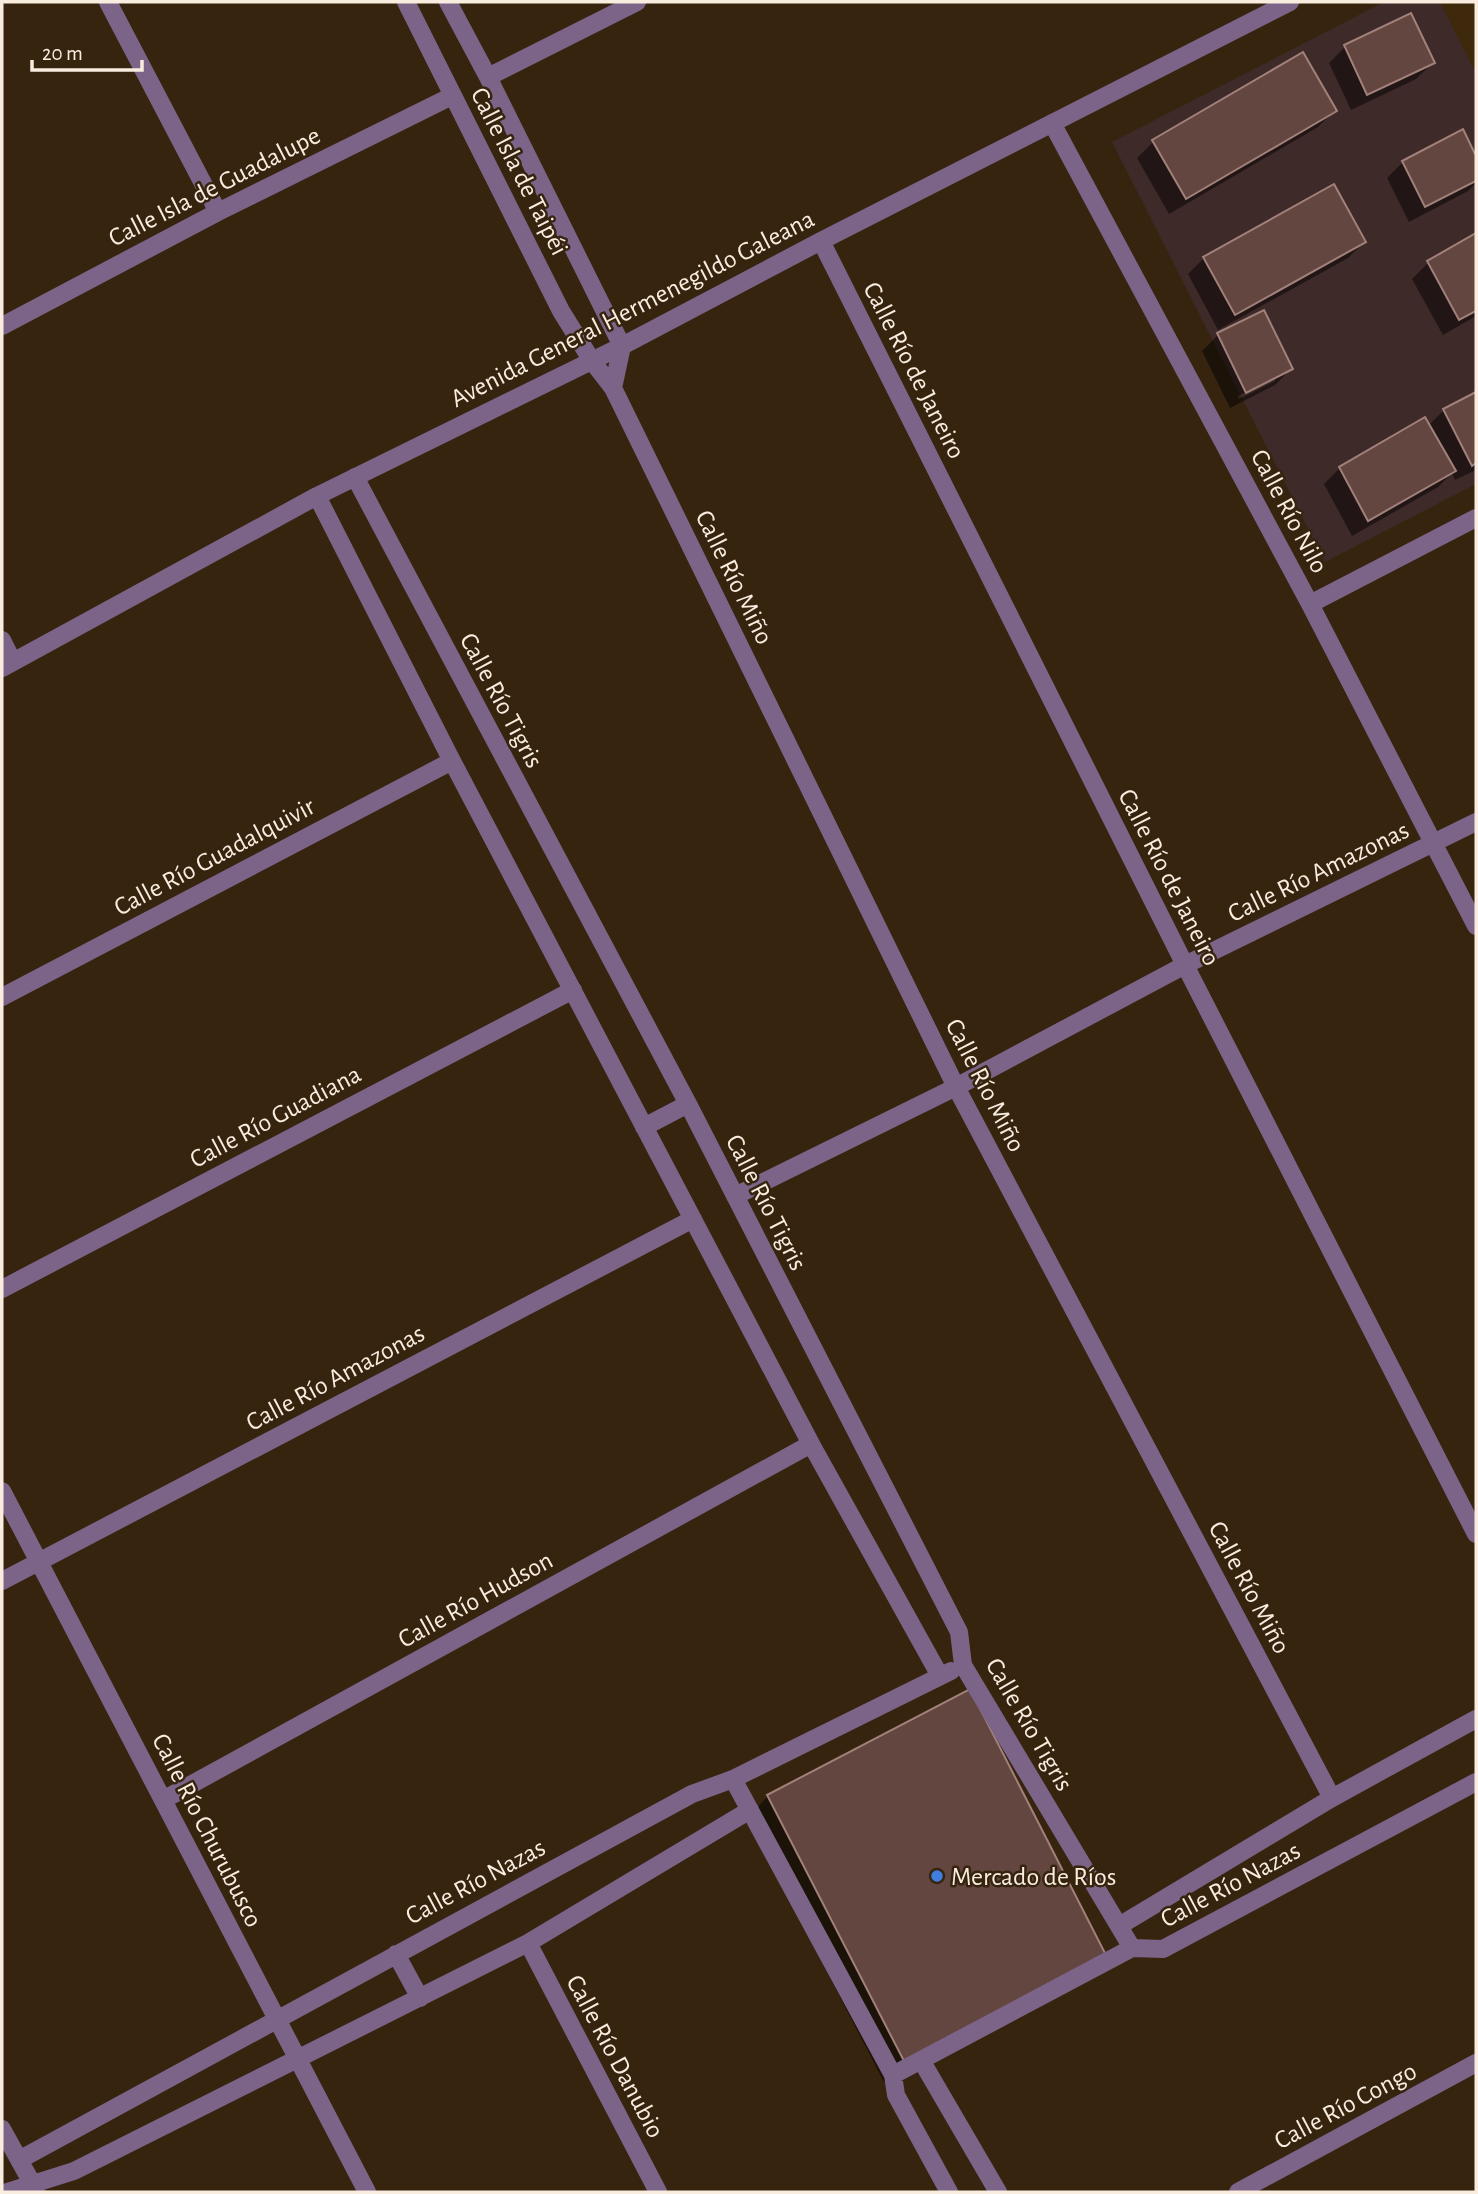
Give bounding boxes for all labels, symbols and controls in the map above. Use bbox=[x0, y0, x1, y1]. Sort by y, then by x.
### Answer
scale bar bbox=[32, 28, 142, 72]
text: 20 m bbox=[42, 43, 83, 64]
street label: Calle Isla de Taipéi bbox=[466, 84, 572, 259]
street label: Calle Isla de Guadalupe bbox=[104, 122, 325, 252]
street label: Avenida General Hermenegildo Galeana bbox=[446, 206, 819, 412]
street label: Calle Río de Janeiro bbox=[858, 278, 970, 463]
street label: Calle Río Nilo bbox=[1246, 445, 1332, 577]
street label: Calle Río Miño bbox=[691, 506, 778, 648]
street label: Calle Río Tigris bbox=[455, 629, 547, 772]
street label: Calle Río de Janeiro bbox=[1113, 785, 1225, 970]
street label: Calle Río Guadalquivir bbox=[110, 793, 320, 921]
street label: Calle Río Amazonas bbox=[1224, 817, 1413, 927]
street label: Calle Río Miño bbox=[941, 1015, 1030, 1156]
street label: Calle Río Guadiana bbox=[186, 1061, 365, 1173]
street label: Calle Río Tigris bbox=[721, 1130, 811, 1274]
street label: Calle Río Amazonas bbox=[242, 1320, 429, 1436]
street label: Calle Río Miño bbox=[1204, 1517, 1295, 1658]
street label: Calle Río Hudson bbox=[394, 1547, 557, 1653]
street label: Calle Río Tigris bbox=[981, 1654, 1078, 1795]
street label: Calle Río Churubusco bbox=[147, 1730, 267, 1931]
street label: Calle Río Nazas bbox=[401, 1834, 550, 1930]
street label: Calle Río Nazas bbox=[1156, 1837, 1305, 1933]
place label: Mercado de Ríos bbox=[951, 1864, 1116, 1890]
marker: Mercado de Ríos bbox=[929, 1868, 945, 1884]
street label: Calle Río Danubio bbox=[561, 1971, 669, 2142]
street label: Calle Río Congo bbox=[1270, 2058, 1421, 2154]

